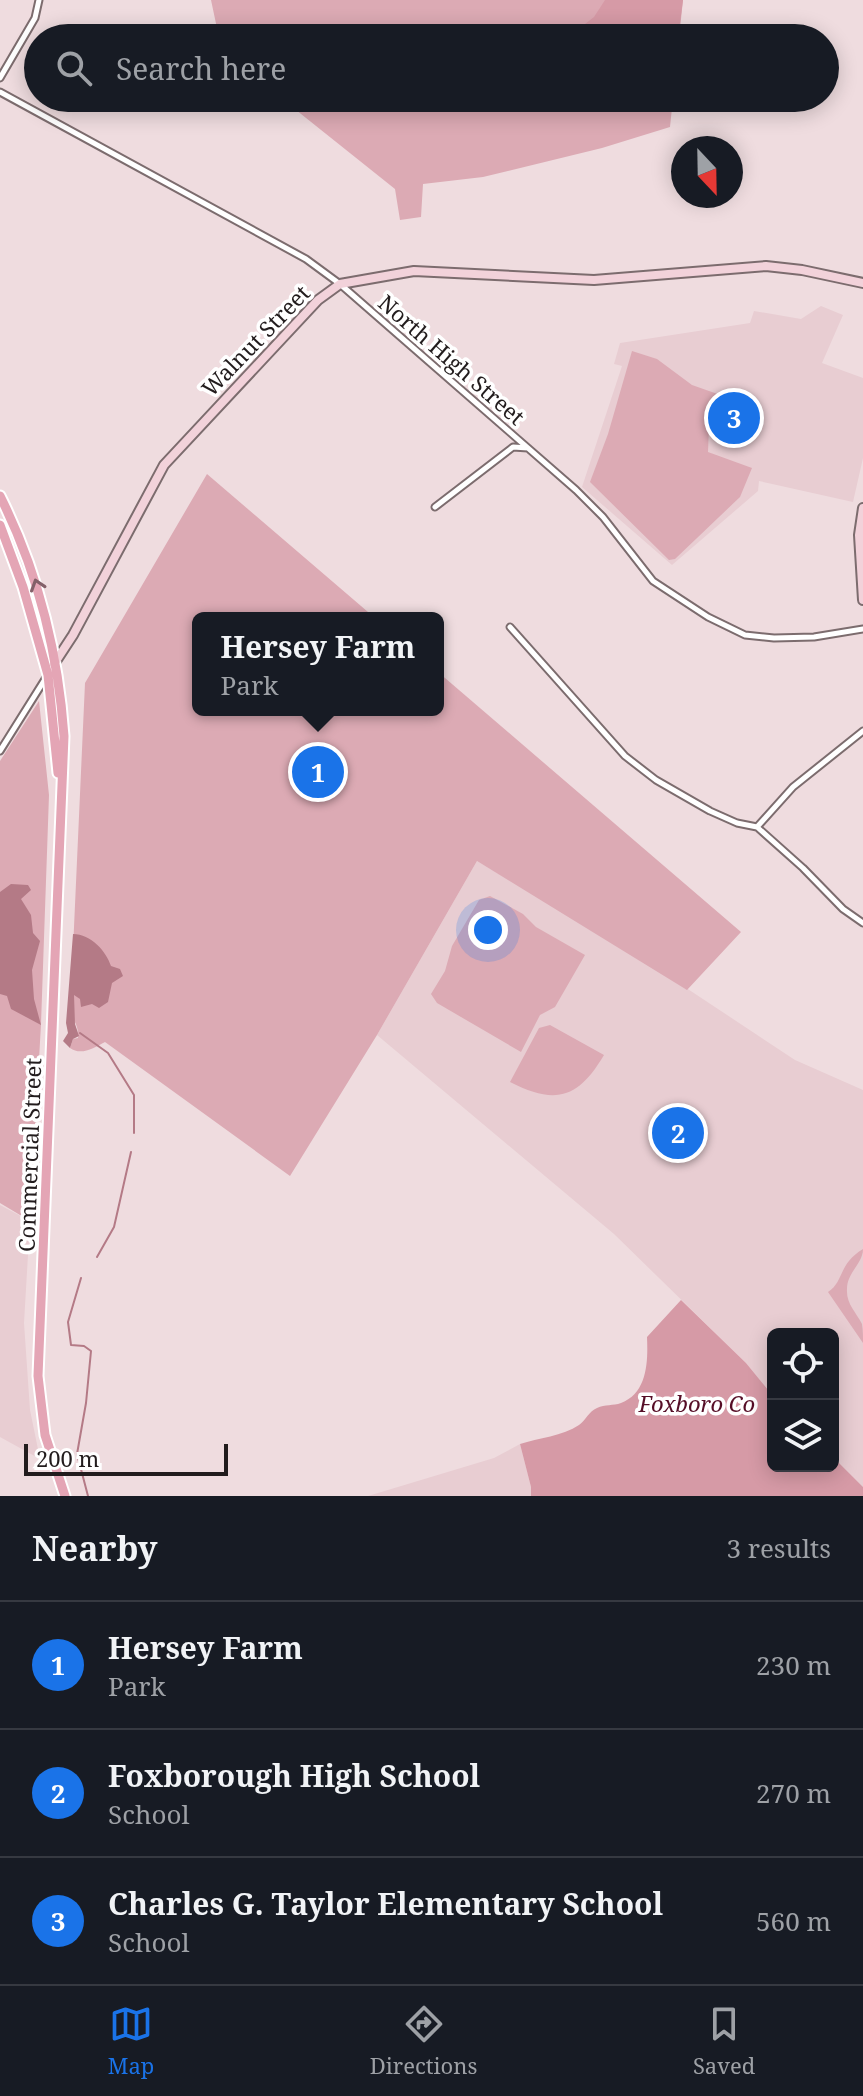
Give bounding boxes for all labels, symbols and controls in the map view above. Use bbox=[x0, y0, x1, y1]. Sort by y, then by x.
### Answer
search box bbox=[24, 24, 839, 112]
icon: search bbox=[52, 46, 96, 90]
text: Search here bbox=[116, 48, 286, 89]
north arrow bbox=[671, 136, 743, 208]
street label: Walnut Street bbox=[194, 278, 316, 402]
street label: North High Street bbox=[372, 287, 532, 431]
pin: 3 bbox=[708, 388, 760, 448]
one-way arrow bbox=[30, 578, 46, 592]
popup bbox=[192, 612, 444, 716]
text: Hersey Farm bbox=[221, 626, 415, 667]
text: Park bbox=[221, 667, 278, 703]
pin: 1 bbox=[292, 742, 344, 802]
your location bbox=[468, 910, 508, 950]
street label: Commercial Street bbox=[11, 1057, 47, 1253]
pin: 2 bbox=[652, 1103, 704, 1163]
map controls bbox=[767, 1328, 839, 1472]
button: locate bbox=[767, 1328, 839, 1400]
park label: Foxboro Co bbox=[638, 1388, 755, 1418]
button: layers bbox=[767, 1400, 839, 1472]
scale bar bbox=[24, 1440, 228, 1476]
text: 200 m bbox=[36, 1443, 99, 1473]
text: Nearby bbox=[32, 1525, 158, 1571]
text: 3 results bbox=[726, 1530, 831, 1566]
text: Hersey Farm bbox=[108, 1627, 303, 1668]
text: 1 bbox=[51, 1647, 65, 1683]
text: 230 m bbox=[756, 1647, 831, 1683]
text: Park bbox=[108, 1668, 166, 1704]
text: Foxborough High School bbox=[108, 1755, 480, 1796]
text: 2 bbox=[51, 1775, 65, 1811]
text: 270 m bbox=[756, 1775, 831, 1811]
text: School bbox=[108, 1796, 190, 1832]
text: Charles G. Taylor Elementary School bbox=[108, 1883, 663, 1924]
text: 3 bbox=[51, 1903, 65, 1939]
text: 560 m bbox=[756, 1903, 831, 1939]
text: School bbox=[108, 1924, 190, 1960]
tab: Map bbox=[108, 2002, 154, 2080]
tab: Directions bbox=[370, 2002, 477, 2080]
tab: Saved bbox=[693, 2002, 755, 2080]

